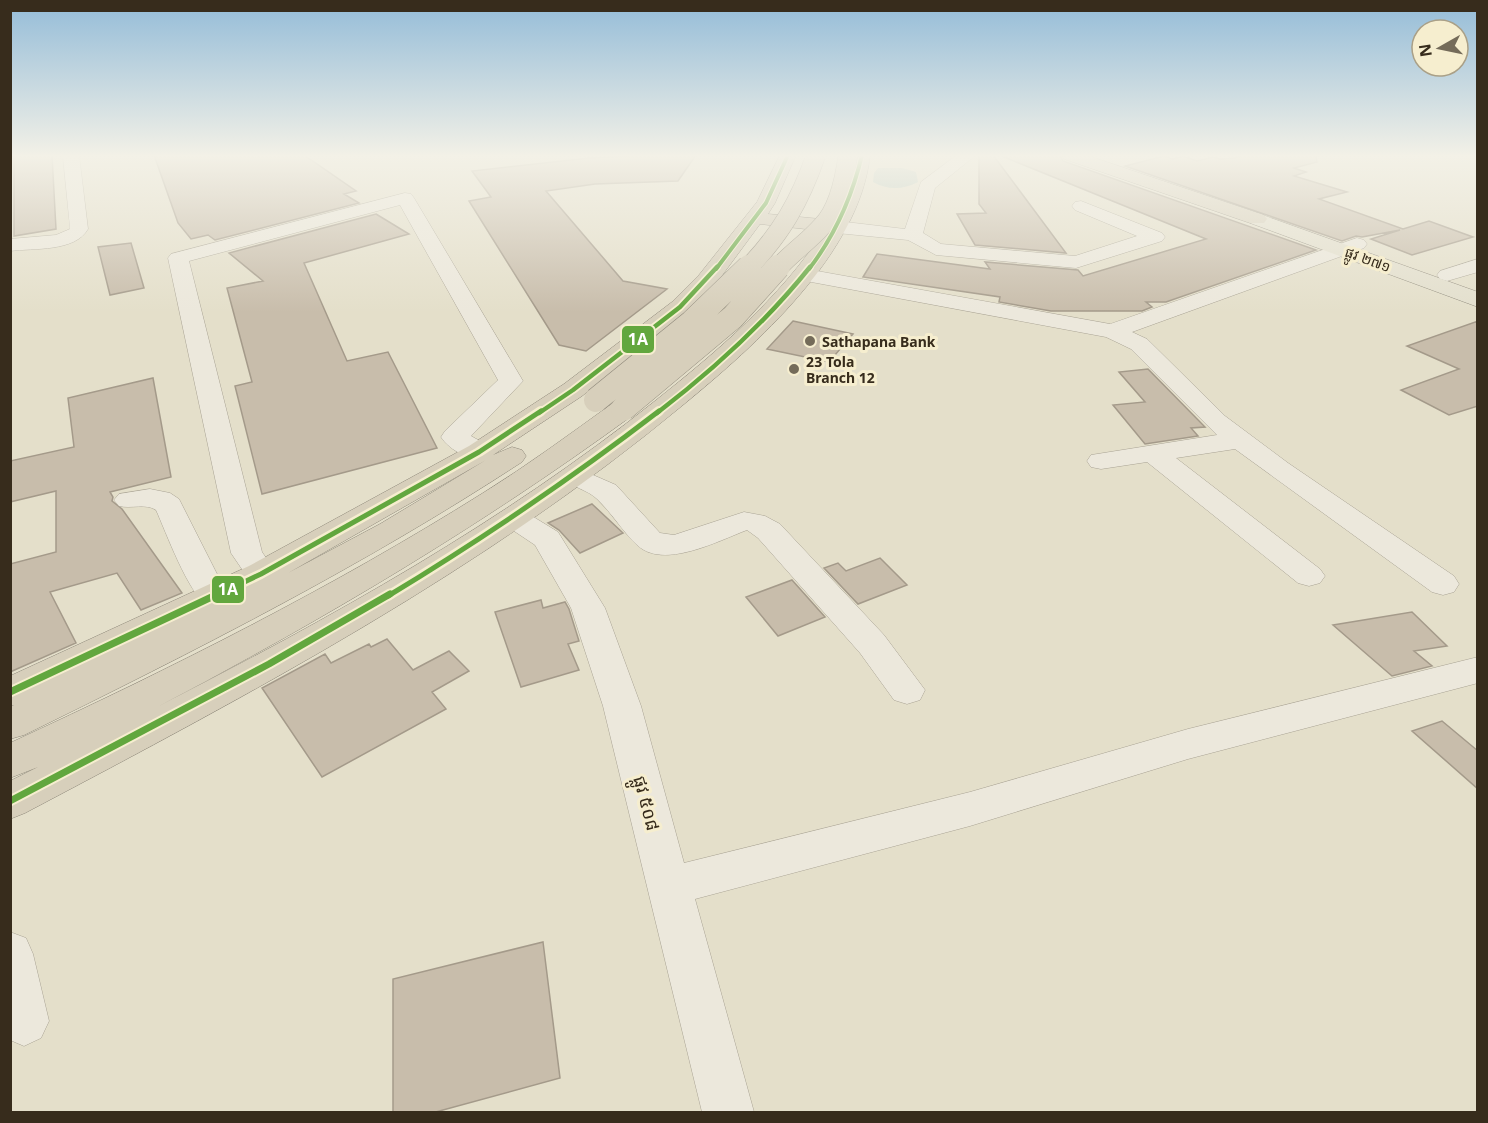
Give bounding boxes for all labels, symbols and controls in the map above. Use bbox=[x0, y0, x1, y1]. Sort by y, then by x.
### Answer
north arrow bbox=[1410, 18, 1470, 78]
text: N bbox=[1413, 42, 1437, 58]
street label: ផ្លូវ ២៧១ bbox=[1341, 242, 1394, 279]
line badge: 1A bbox=[621, 325, 655, 354]
text: 1A bbox=[628, 328, 649, 350]
place label: Sathapana Bank bbox=[822, 332, 936, 351]
marker: Sathapana Bank bbox=[803, 334, 817, 348]
place label: 23 Tola Branch 12 bbox=[806, 352, 875, 387]
marker: 23 Tola Branch 12 bbox=[787, 362, 801, 376]
line badge: 1A bbox=[211, 575, 245, 604]
text: 1A bbox=[218, 578, 239, 600]
street label: ផ្លូវ ៥០៨ bbox=[623, 773, 666, 835]

